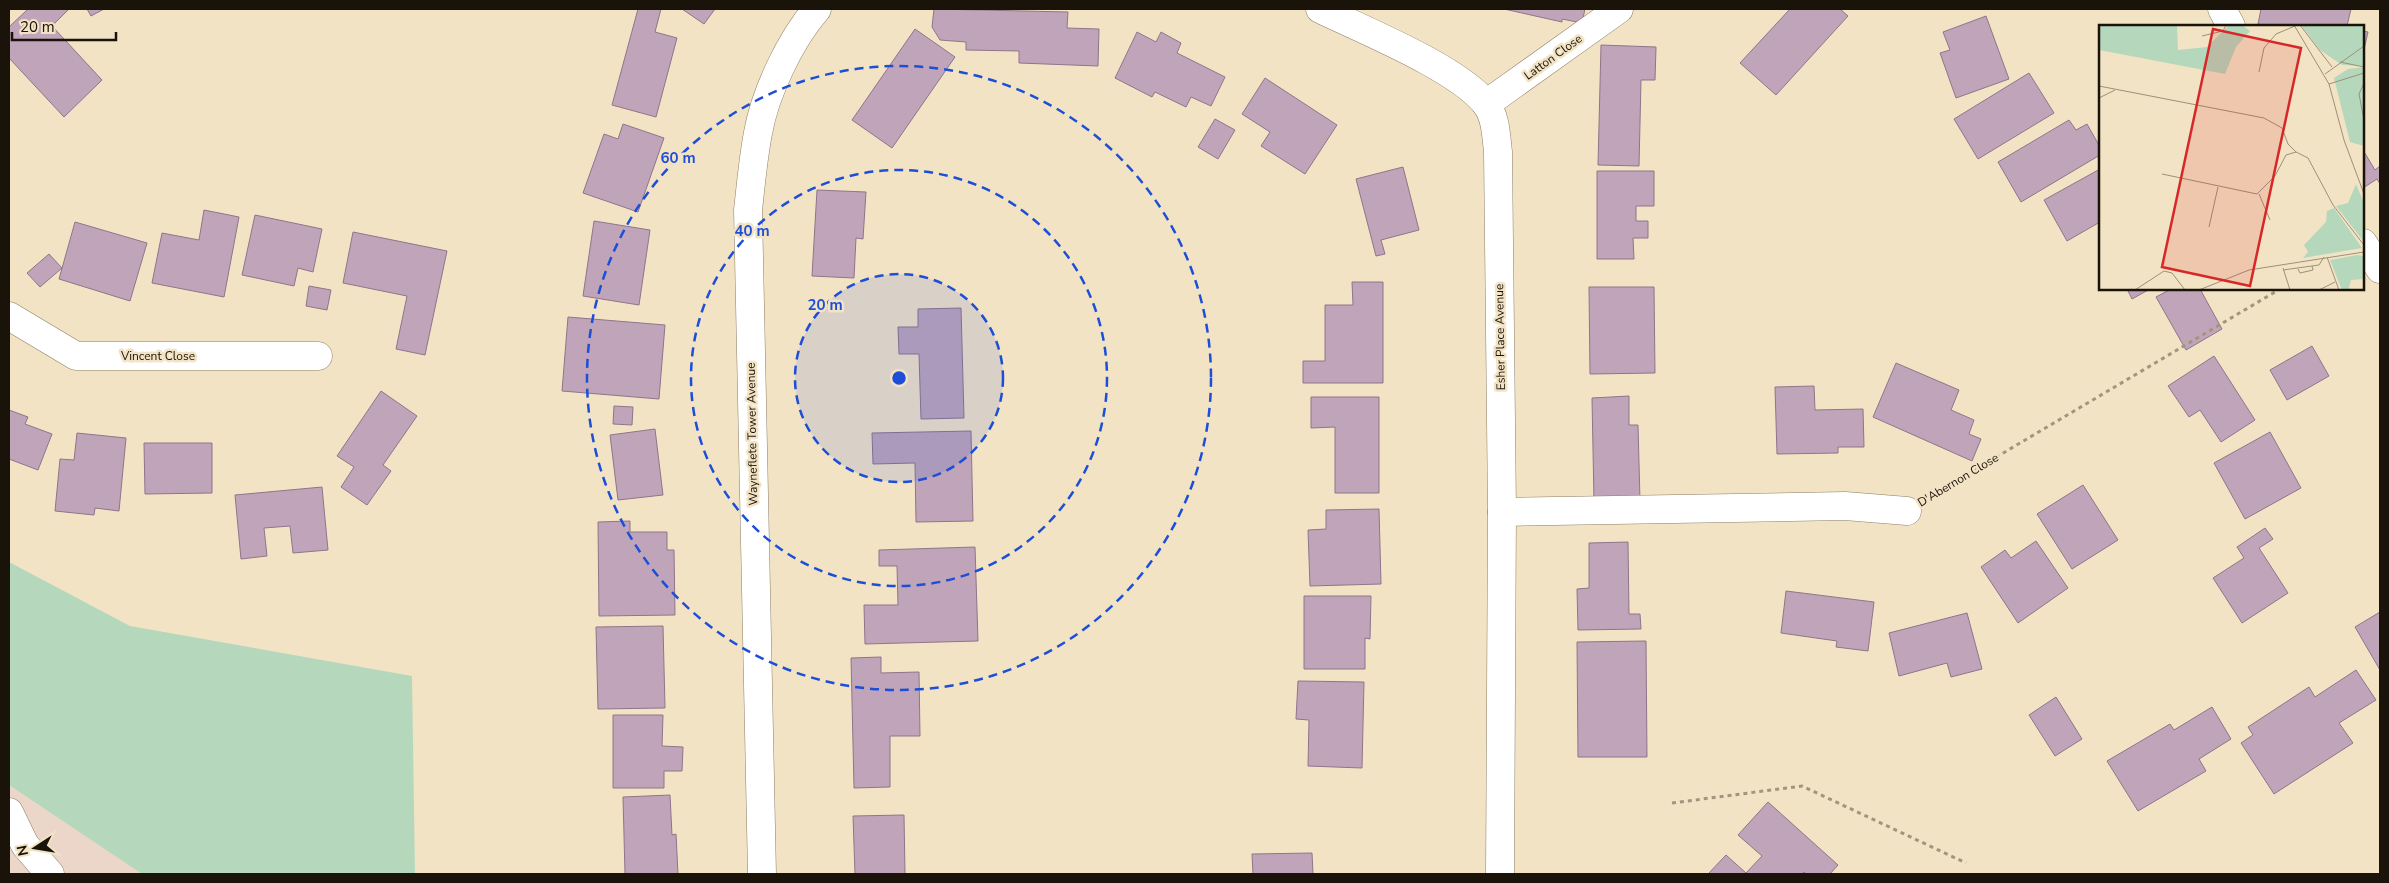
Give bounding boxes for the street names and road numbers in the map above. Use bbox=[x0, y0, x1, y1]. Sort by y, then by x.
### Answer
street label: Latton Close bbox=[1521, 31, 1585, 83]
street label: Esher Place Avenue bbox=[1491, 284, 1509, 390]
street label: Vincent Close bbox=[120, 348, 195, 364]
street label: Wayneflete Tower Avenue bbox=[743, 362, 761, 506]
street label: D'Abernon Close bbox=[1915, 450, 2001, 510]

